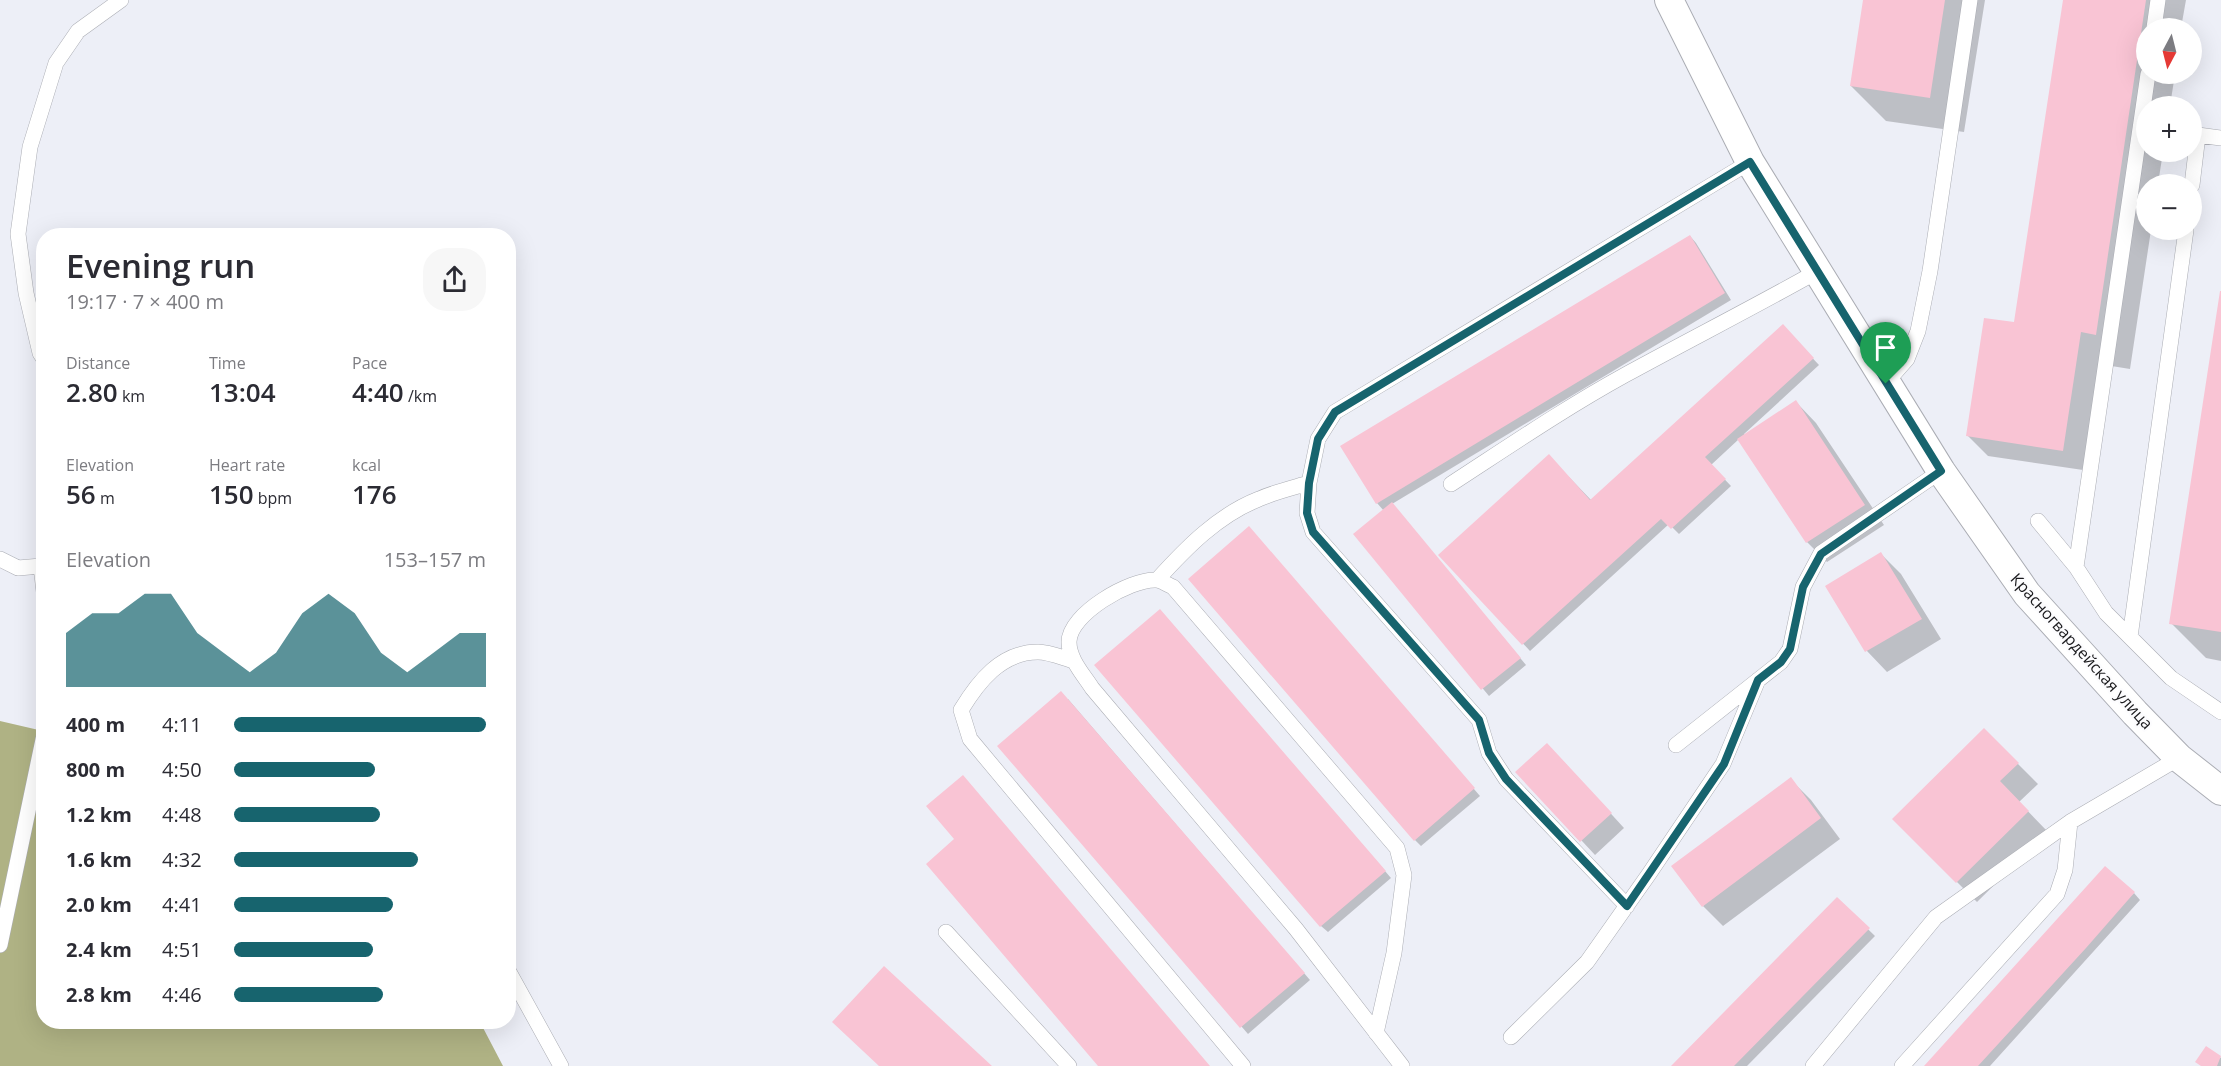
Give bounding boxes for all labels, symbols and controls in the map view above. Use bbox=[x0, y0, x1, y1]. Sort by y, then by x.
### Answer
north arrow bbox=[2136, 18, 2202, 84]
map controls bbox=[2136, 18, 2202, 240]
button: + bbox=[2136, 96, 2202, 162]
button: − bbox=[2136, 174, 2202, 240]
text: Evening run bbox=[66, 243, 255, 288]
button: share bbox=[423, 248, 486, 311]
text: 19:17 · 7 × 400 m bbox=[66, 288, 224, 315]
pin bbox=[1860, 322, 1911, 384]
icon: arrive bbox=[1869, 331, 1902, 364]
text: Distance bbox=[66, 352, 130, 374]
text: Time bbox=[209, 352, 246, 374]
text: Pace bbox=[352, 352, 387, 374]
text: 2.80 bbox=[66, 374, 118, 410]
text: 13:04 bbox=[209, 374, 276, 410]
text: 4:40 bbox=[352, 374, 404, 410]
text: km bbox=[118, 385, 145, 407]
text: /km bbox=[404, 385, 437, 407]
text: Elevation bbox=[66, 454, 134, 476]
text: Heart rate bbox=[209, 454, 285, 476]
text: kcal bbox=[352, 454, 381, 476]
text: 56 bbox=[66, 476, 96, 512]
text: 150 bbox=[209, 476, 254, 512]
text: 176 bbox=[352, 476, 397, 512]
text: m bbox=[96, 487, 115, 509]
text: bpm bbox=[254, 487, 292, 509]
text: Elevation bbox=[66, 546, 151, 573]
text: 153–157 m bbox=[384, 546, 486, 573]
street label: Красногвардейская улица bbox=[2006, 568, 2158, 734]
text: 400 m bbox=[66, 711, 125, 738]
text: 4:11 bbox=[162, 711, 202, 738]
text: 800 m bbox=[66, 756, 125, 783]
text: 4:50 bbox=[162, 756, 202, 783]
text: 1.2 km bbox=[66, 801, 132, 828]
text: 4:48 bbox=[162, 801, 202, 828]
text: 1.6 km bbox=[66, 846, 132, 873]
text: 4:32 bbox=[162, 846, 202, 873]
text: 2.0 km bbox=[66, 891, 132, 918]
text: 4:41 bbox=[162, 891, 202, 918]
text: 2.4 km bbox=[66, 936, 132, 963]
text: 4:51 bbox=[162, 936, 202, 963]
text: 2.8 km bbox=[66, 981, 132, 1008]
text: 4:46 bbox=[162, 981, 202, 1008]

